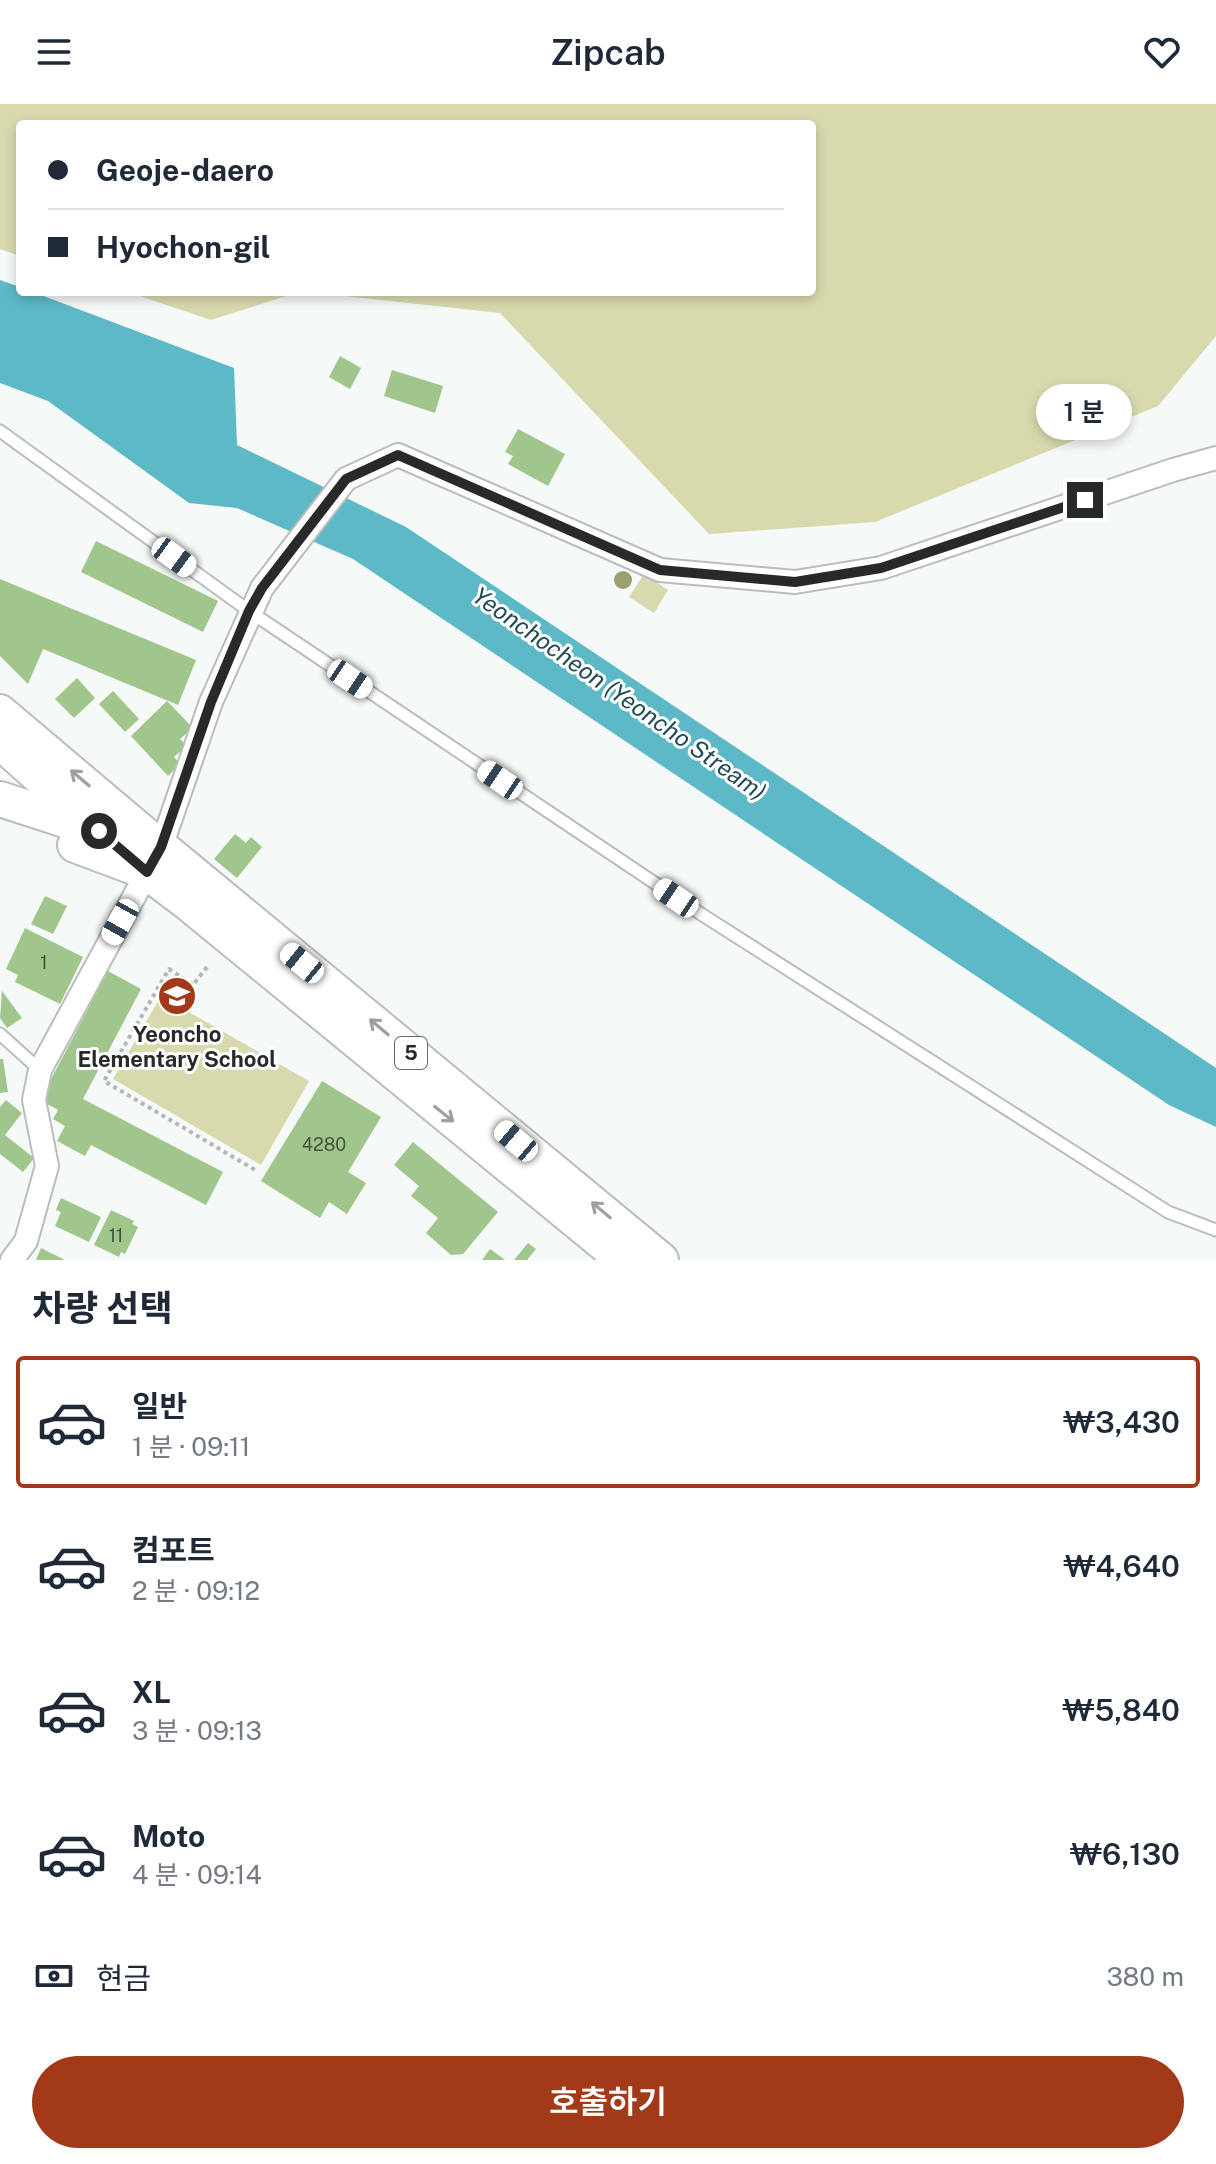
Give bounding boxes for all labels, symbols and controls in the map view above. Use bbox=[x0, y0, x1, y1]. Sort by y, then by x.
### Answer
icon: menu bbox=[32, 30, 76, 74]
icon: heart bbox=[1140, 30, 1184, 74]
text: Zipcab bbox=[550, 31, 666, 73]
text: Geoje-daero bbox=[96, 152, 274, 188]
text: Hyochon-gil bbox=[96, 229, 270, 265]
callout: 1 분 bbox=[1037, 384, 1133, 440]
text: 1 분 bbox=[1064, 396, 1104, 427]
route end bbox=[1067, 482, 1103, 518]
car bbox=[148, 533, 200, 581]
water label: Yeonchocheon (Yeoncho Stream) bbox=[468, 581, 772, 806]
car bbox=[323, 656, 377, 702]
car bbox=[473, 757, 527, 803]
one-way arrow bbox=[70, 769, 91, 787]
route start bbox=[81, 813, 117, 849]
car bbox=[649, 875, 703, 921]
car bbox=[98, 895, 142, 949]
car bbox=[276, 939, 328, 987]
house number: 1 bbox=[40, 952, 48, 973]
school or university icon: Yeoncho Elementary School bbox=[156, 975, 198, 1017]
one-way arrow bbox=[369, 1018, 390, 1036]
place label: Yeoncho Elementary School bbox=[78, 1021, 276, 1072]
road number: 5 bbox=[395, 1037, 427, 1069]
one-way arrow bbox=[433, 1104, 454, 1122]
car bbox=[490, 1116, 542, 1166]
house number: 4280 bbox=[302, 1134, 346, 1155]
one-way arrow bbox=[591, 1201, 612, 1219]
house number: 11 bbox=[109, 1225, 123, 1246]
text: 차량 선택 bbox=[32, 1287, 173, 1329]
icon: car bbox=[36, 1386, 108, 1458]
text: 일반 bbox=[132, 1388, 187, 1424]
text: ₩3,430 bbox=[1063, 1404, 1180, 1440]
text: 1 분 · 09:11 bbox=[132, 1431, 250, 1462]
icon: car bbox=[36, 1530, 108, 1602]
text: 컴포트 bbox=[132, 1532, 215, 1568]
text: ₩4,640 bbox=[1063, 1548, 1180, 1584]
text: 2 분 · 09:12 bbox=[132, 1575, 260, 1606]
icon: car bbox=[36, 1674, 108, 1746]
text: XL bbox=[132, 1674, 171, 1710]
text: ₩5,840 bbox=[1062, 1692, 1180, 1728]
text: 3 분 · 09:13 bbox=[132, 1715, 262, 1746]
icon: car bbox=[36, 1818, 108, 1890]
text: Moto bbox=[132, 1818, 205, 1854]
text: ₩6,130 bbox=[1070, 1836, 1180, 1872]
text: 4 분 · 09:14 bbox=[132, 1859, 262, 1890]
icon: cash bbox=[32, 1954, 76, 1998]
text: 현금 bbox=[96, 1960, 151, 1996]
text: 380 m bbox=[1106, 1961, 1184, 1992]
button: 호출하기 bbox=[32, 2056, 1184, 2148]

